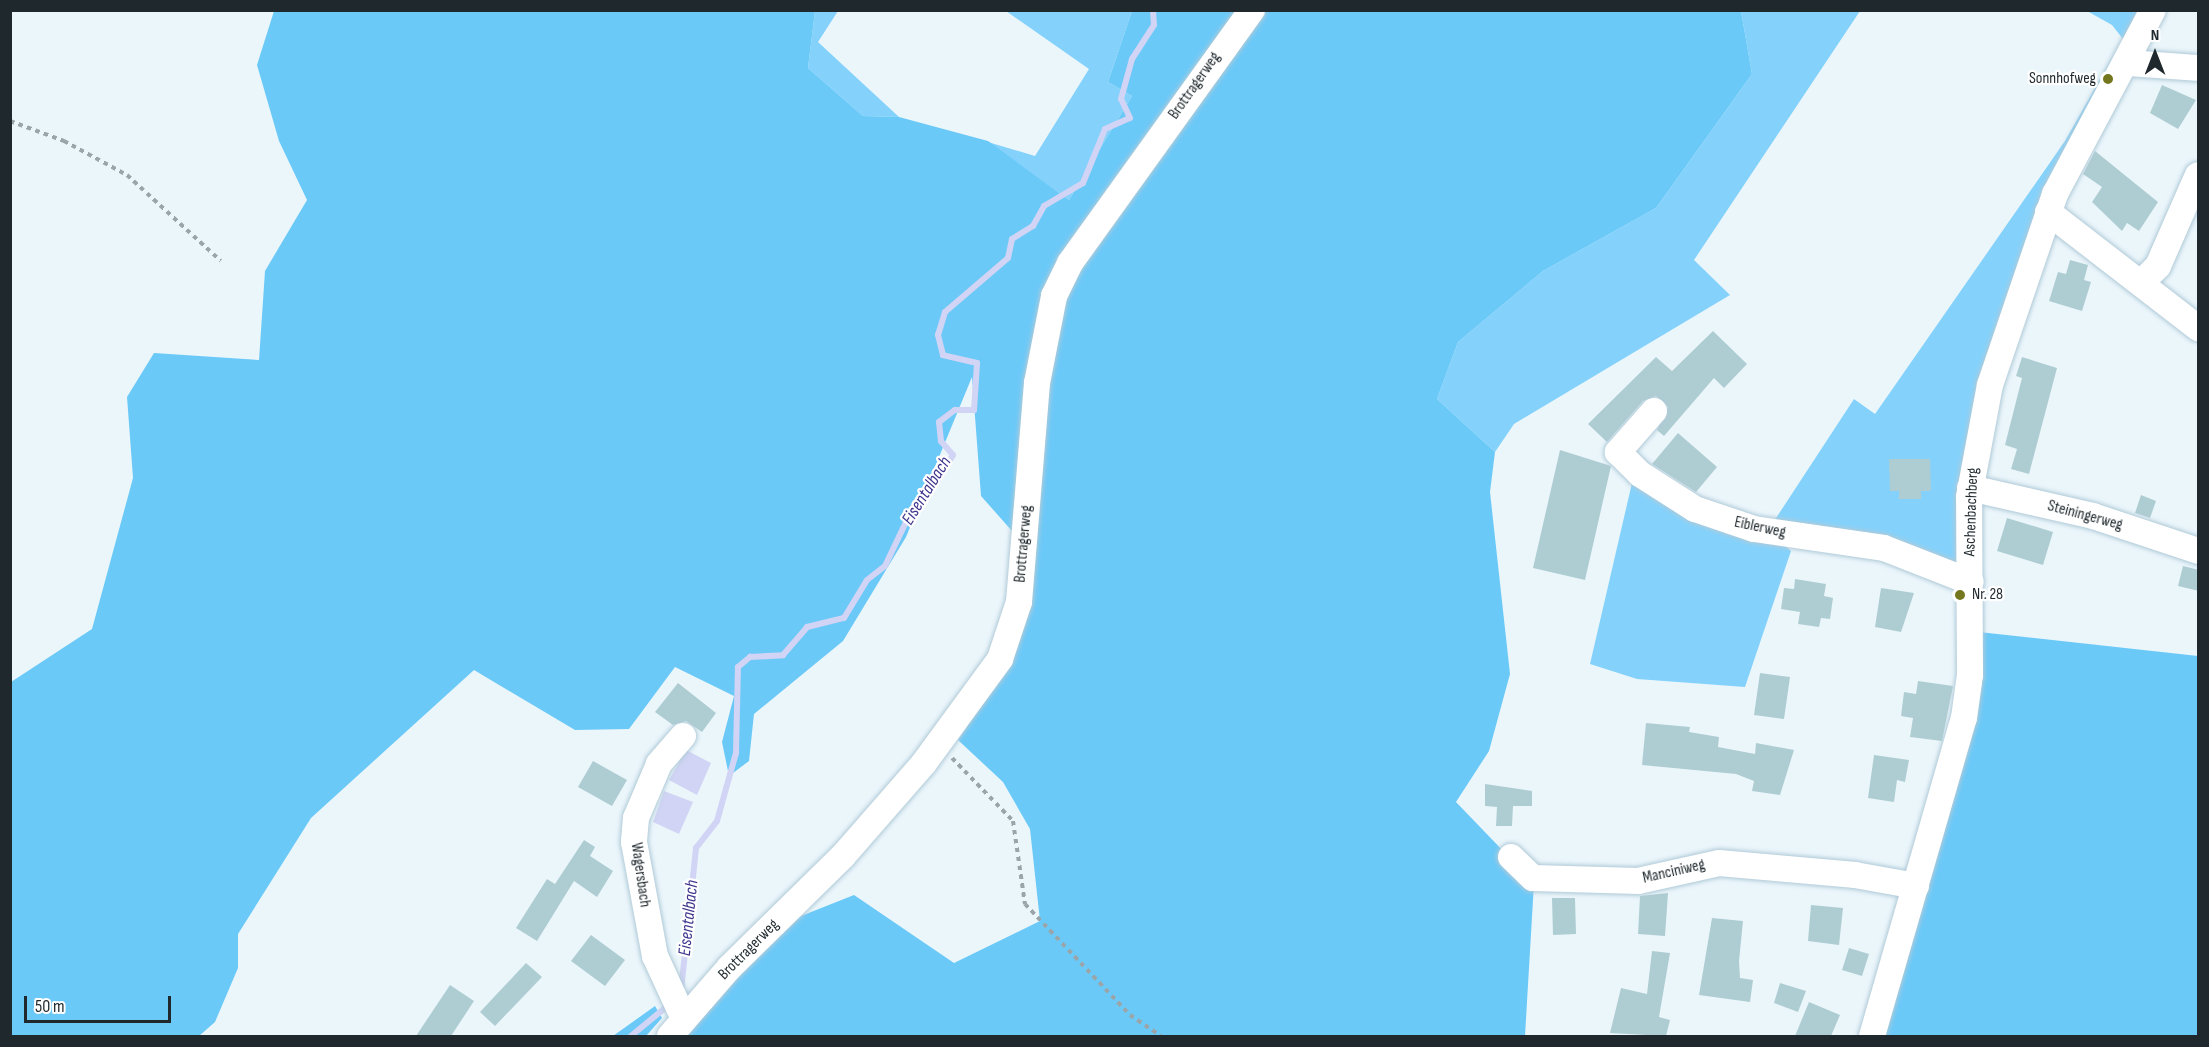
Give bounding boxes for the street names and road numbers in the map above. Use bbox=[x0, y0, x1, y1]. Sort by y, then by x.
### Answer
street label: Brottragerweg bbox=[1165, 49, 1225, 123]
street label: Aschenbachberg bbox=[1961, 467, 1983, 557]
street label: Steiningerweg bbox=[2045, 497, 2125, 535]
street label: Brottragerweg bbox=[1011, 504, 1037, 584]
street label: Eiblerweg bbox=[1732, 513, 1788, 543]
street label: Wagersbach bbox=[626, 841, 654, 909]
street label: Manciniweg bbox=[1641, 856, 1707, 888]
street label: Brottragerweg bbox=[715, 916, 783, 984]

